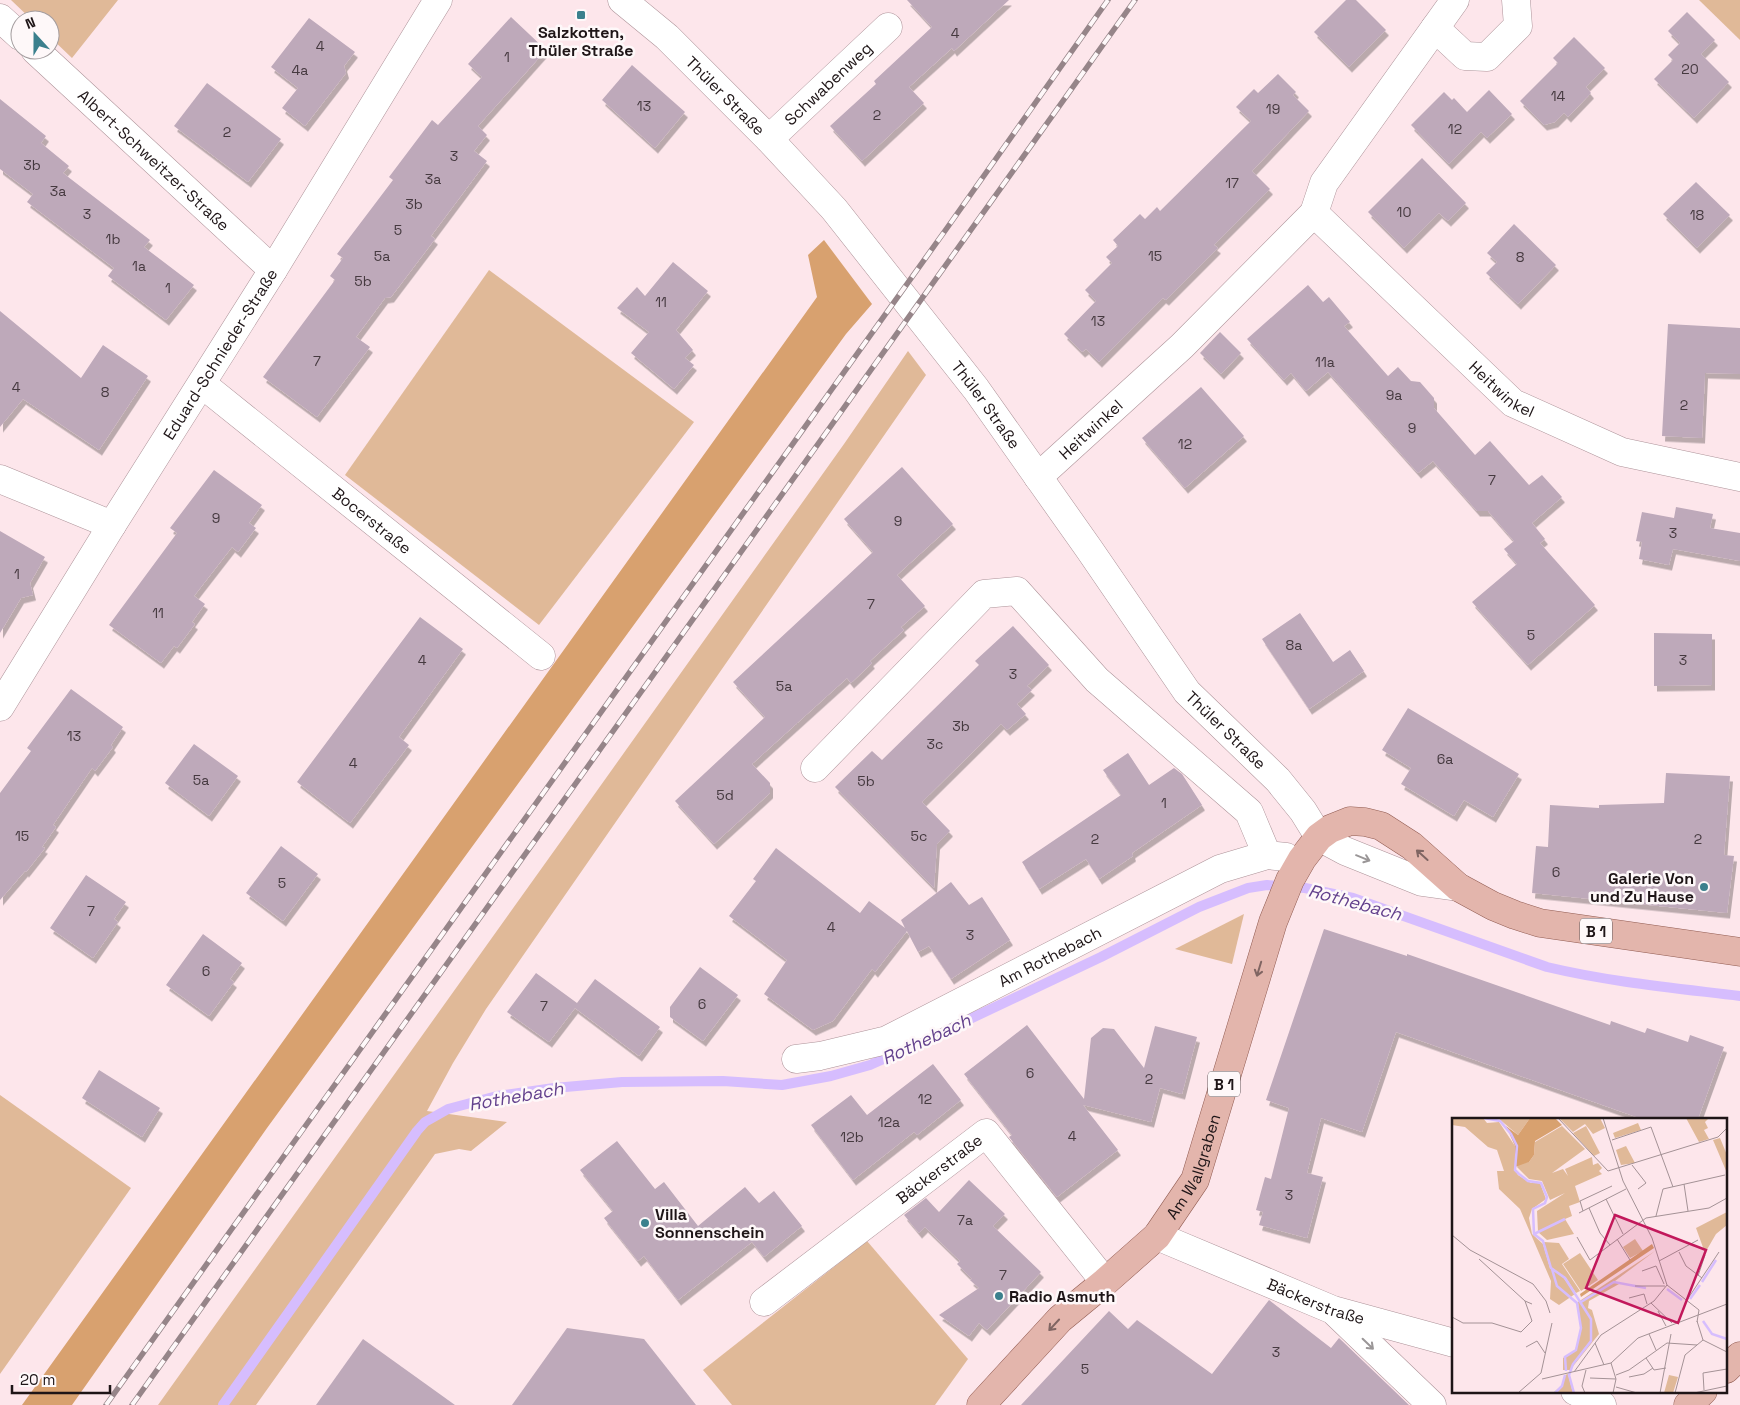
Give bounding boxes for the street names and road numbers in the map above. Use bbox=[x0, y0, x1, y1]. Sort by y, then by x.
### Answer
street label: Schwabenweg bbox=[780, 37, 876, 130]
street label: Thüler Straße bbox=[681, 51, 770, 140]
street label: Albert-Schweitzer-Straße bbox=[74, 85, 234, 235]
street label: Eduard-Schnieder-Straße bbox=[158, 264, 282, 444]
street label: Thüler Straße bbox=[947, 356, 1025, 453]
street label: Heitwinkel bbox=[1465, 356, 1538, 422]
street label: Heitwinkel bbox=[1054, 395, 1127, 464]
street label: Bocerstraße bbox=[328, 482, 416, 559]
street label: Thüler Straße bbox=[1181, 686, 1271, 774]
road number: B 1 bbox=[1580, 918, 1612, 944]
street label: Am Rothebach bbox=[995, 921, 1105, 992]
road number: B 1 bbox=[1208, 1072, 1240, 1096]
street label: Am Wallgraben bbox=[1161, 1111, 1225, 1223]
street label: Bäckerstraße bbox=[892, 1129, 986, 1208]
street label: Bäckerstraße bbox=[1264, 1273, 1367, 1329]

